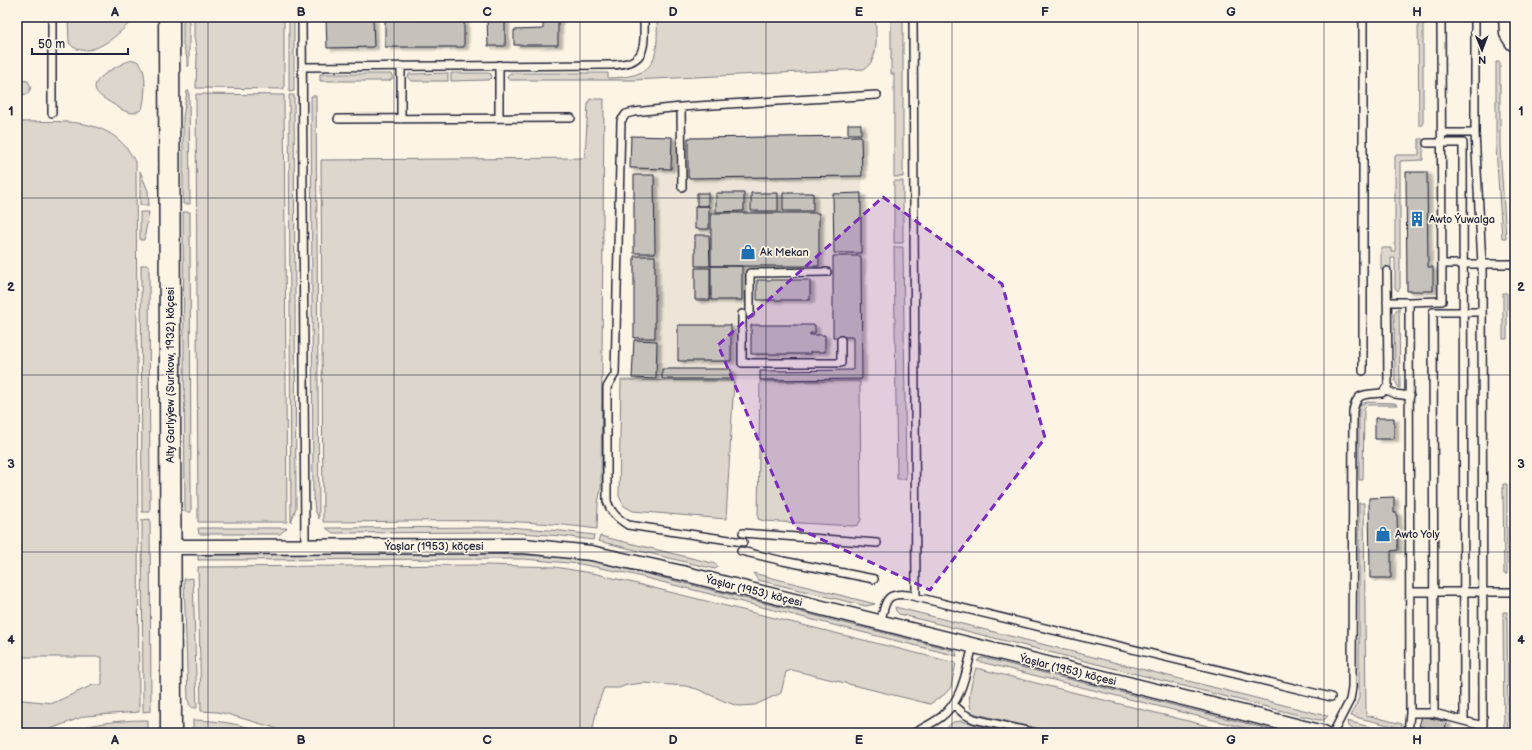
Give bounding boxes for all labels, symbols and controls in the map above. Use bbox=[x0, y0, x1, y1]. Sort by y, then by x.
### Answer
text: A bbox=[110, 4, 119, 20]
text: B bbox=[296, 4, 306, 20]
text: C bbox=[482, 4, 492, 20]
text: D bbox=[668, 4, 678, 20]
text: E bbox=[855, 4, 864, 20]
text: F bbox=[1041, 4, 1049, 20]
text: G bbox=[1226, 4, 1236, 20]
text: H bbox=[1412, 4, 1422, 20]
scale bar bbox=[32, 30, 128, 56]
north arrow bbox=[1462, 30, 1502, 70]
text: 50 m bbox=[38, 37, 65, 52]
text: N bbox=[1478, 53, 1486, 66]
text: 1 bbox=[8, 103, 14, 119]
text: 1 bbox=[1518, 103, 1524, 119]
building icon: Awto Ýuwalga bbox=[1408, 210, 1426, 228]
place label: Awto Ýuwalga bbox=[1429, 212, 1495, 226]
shop icon: Ak Mekan bbox=[739, 243, 757, 261]
place label: Ak Mekan bbox=[760, 246, 809, 259]
text: 2 bbox=[7, 279, 15, 295]
text: 2 bbox=[1517, 279, 1525, 295]
street label: Alty Garlyýew (Surikow, 1932) köçesi bbox=[164, 287, 177, 463]
text: 3 bbox=[7, 456, 15, 472]
text: 3 bbox=[1517, 456, 1525, 472]
shop icon: Awto Yoly bbox=[1374, 525, 1392, 543]
place label: Awto Yoly bbox=[1395, 528, 1440, 541]
street label: Ýaşlar (1953) köçesi bbox=[383, 539, 484, 553]
street label: Ýaşlar (1953) köçesi bbox=[703, 571, 804, 609]
text: 4 bbox=[7, 632, 15, 648]
text: 4 bbox=[1517, 632, 1525, 648]
street label: Ýaşlar (1953) köçesi bbox=[1017, 650, 1118, 688]
text: A bbox=[110, 732, 119, 748]
text: B bbox=[296, 732, 306, 748]
text: C bbox=[482, 732, 492, 748]
text: D bbox=[668, 732, 678, 748]
text: E bbox=[855, 732, 864, 748]
text: F bbox=[1041, 732, 1049, 748]
text: G bbox=[1226, 732, 1236, 748]
text: H bbox=[1412, 732, 1422, 748]

